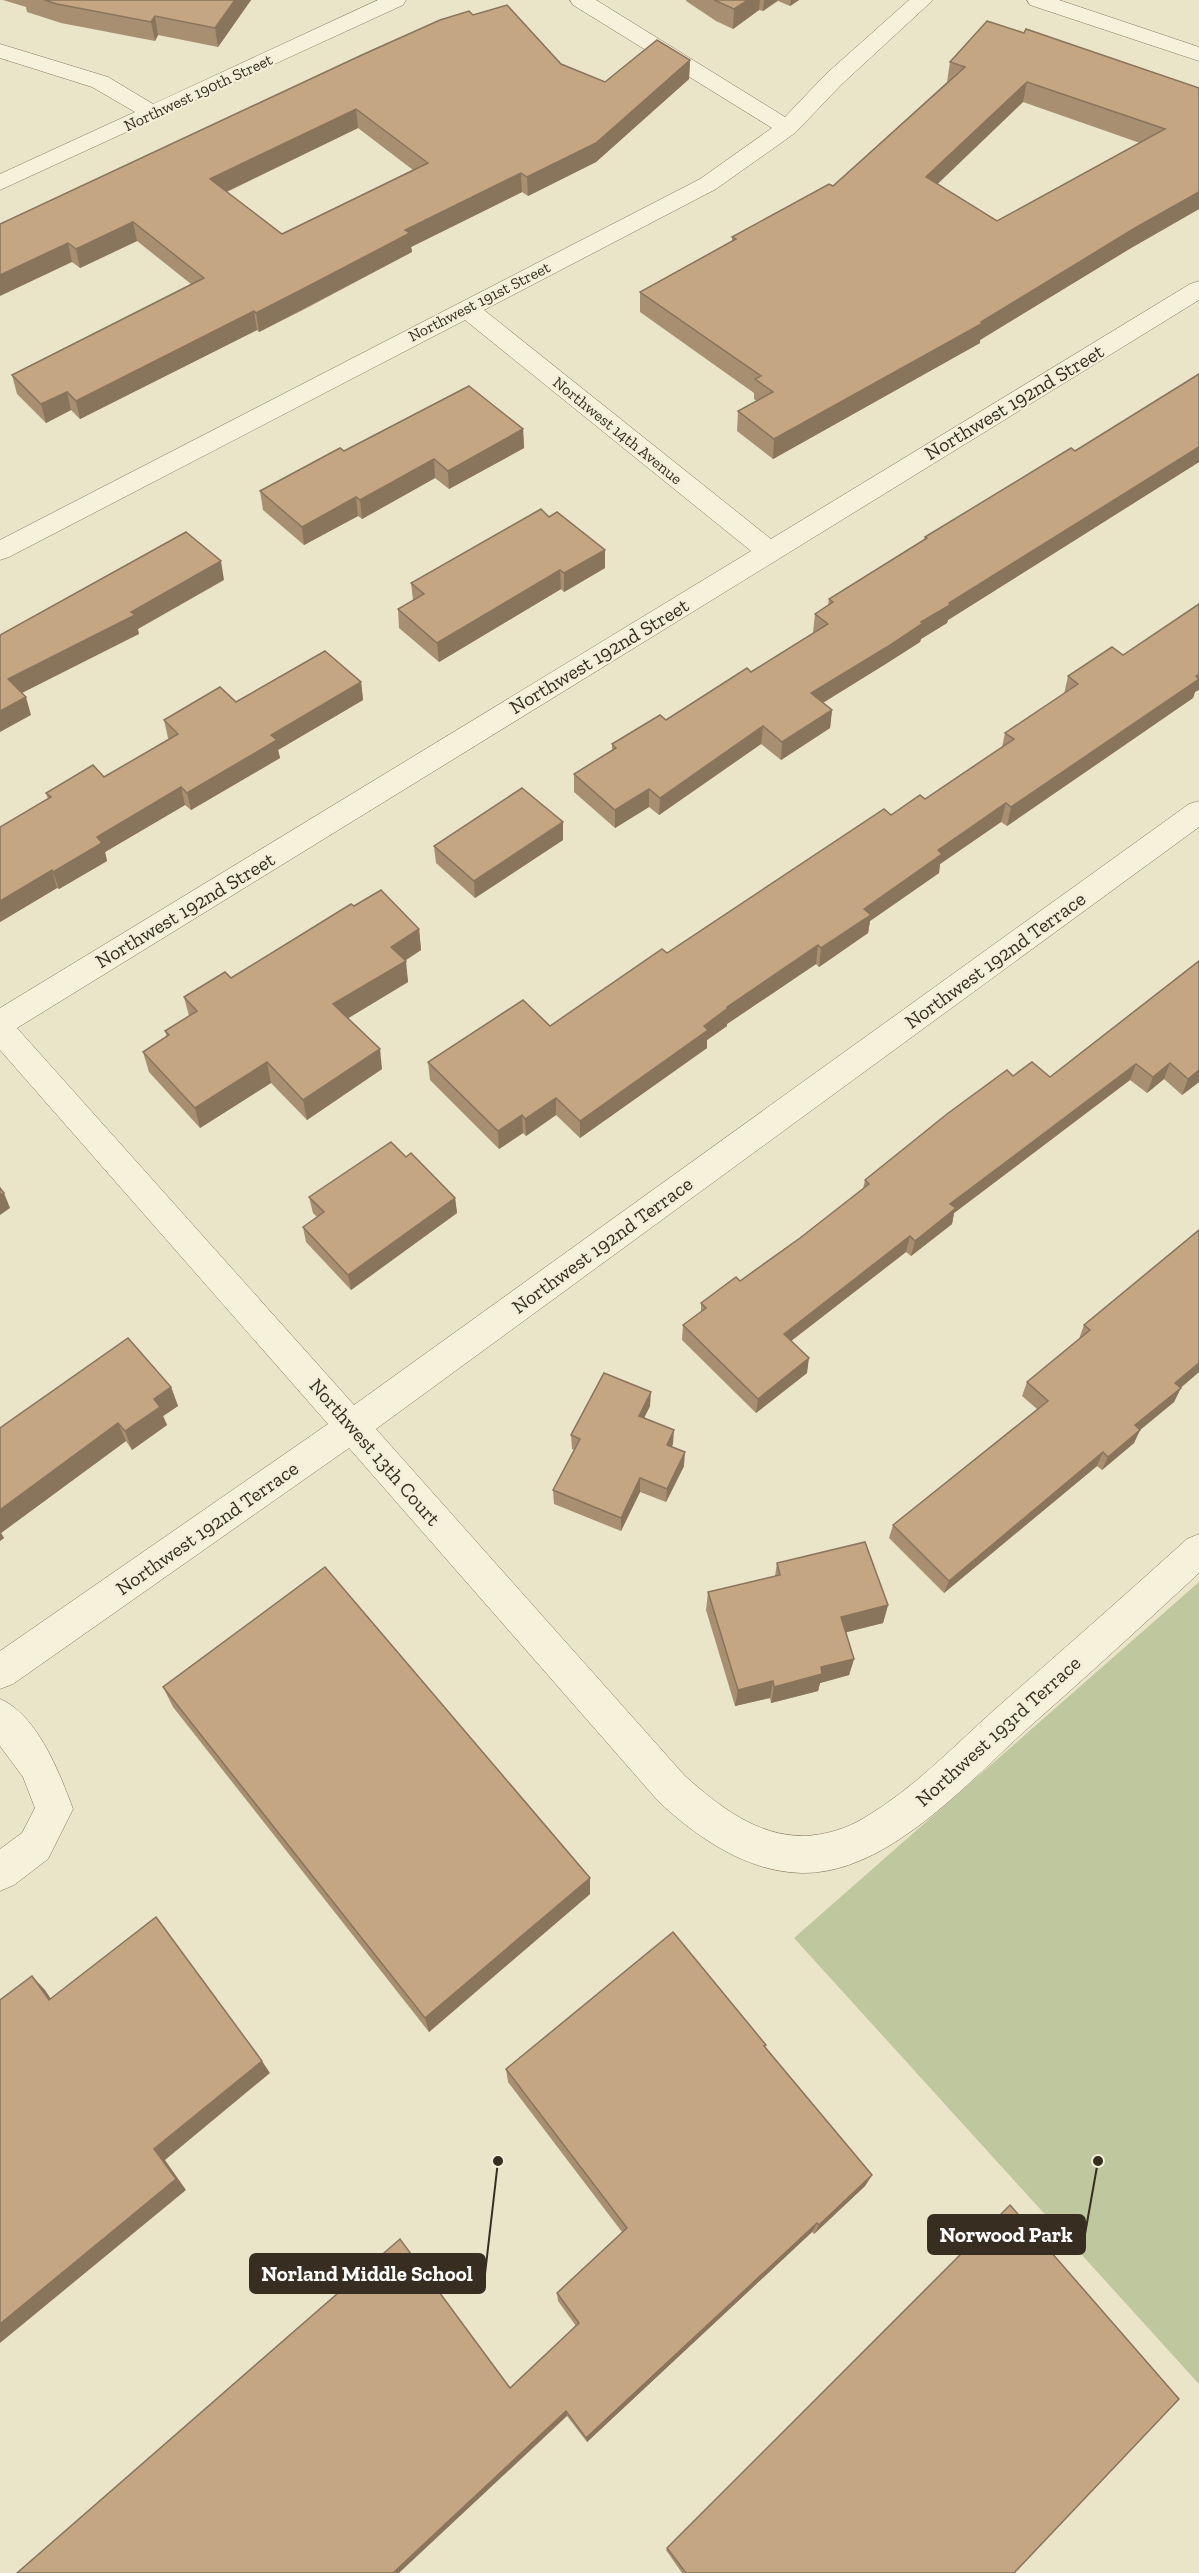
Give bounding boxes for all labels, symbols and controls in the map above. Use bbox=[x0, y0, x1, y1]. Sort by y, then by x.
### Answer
street label: Northwest 190th Street bbox=[121, 50, 275, 135]
street label: Northwest 191st Street bbox=[405, 257, 553, 345]
street label: Northwest 192nd Street bbox=[920, 339, 1108, 465]
street label: Northwest 14th Avenue bbox=[549, 372, 686, 488]
street label: Northwest 192nd Street bbox=[505, 593, 693, 719]
street label: Northwest 192nd Street bbox=[91, 847, 279, 973]
street label: Northwest 192nd Terrace bbox=[900, 886, 1090, 1034]
street label: Northwest 192nd Terrace bbox=[507, 1171, 697, 1319]
street label: Northwest 13th Court bbox=[305, 1374, 446, 1531]
street label: Northwest 192nd Terrace bbox=[111, 1456, 303, 1600]
street label: Northwest 193rd Terrace bbox=[911, 1651, 1085, 1811]
callout: Norwood Park bbox=[928, 2215, 1085, 2254]
text: Norwood Park bbox=[939, 2222, 1073, 2247]
callout: Norland Middle School bbox=[250, 2254, 485, 2293]
text: Norland Middle School bbox=[261, 2261, 473, 2286]

